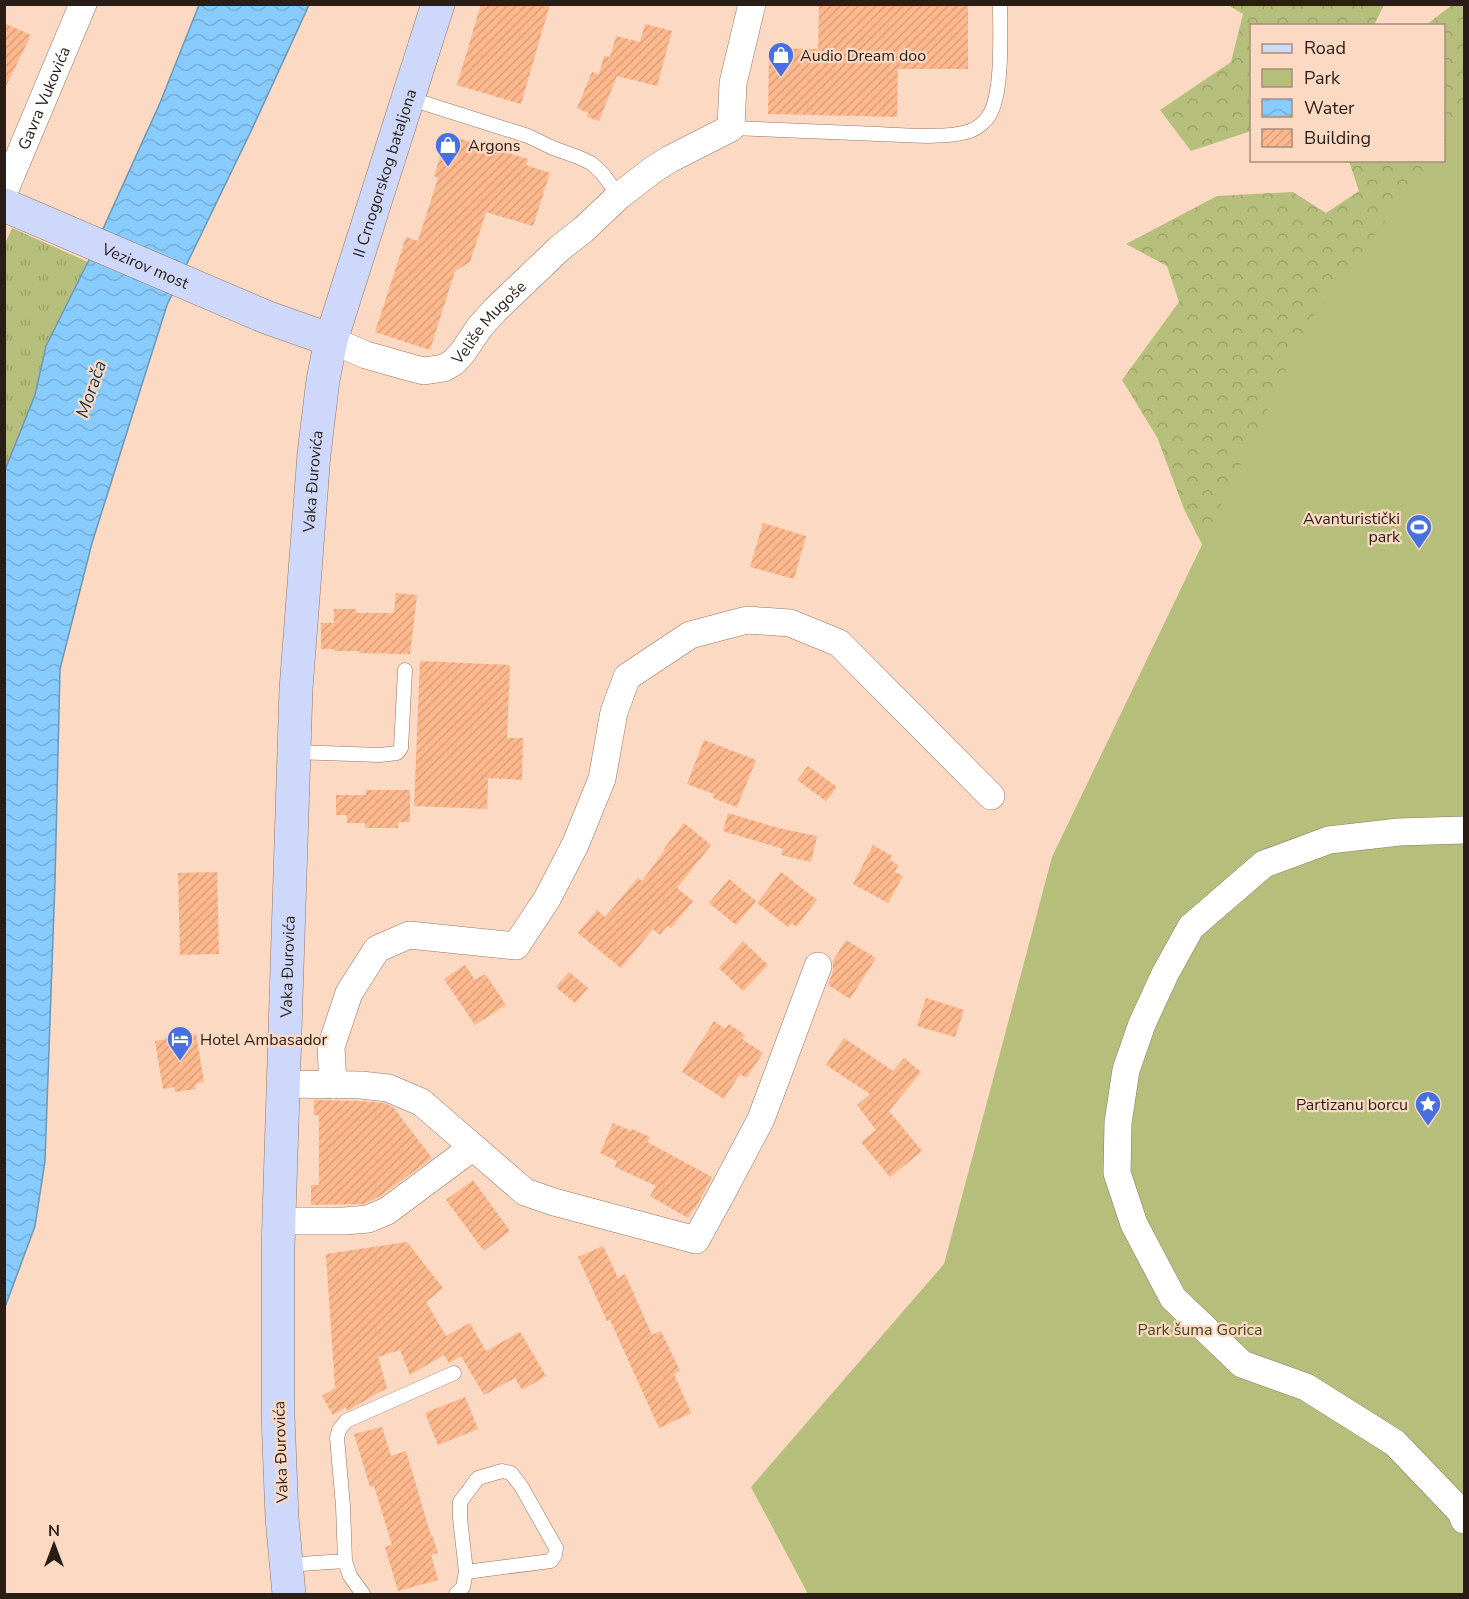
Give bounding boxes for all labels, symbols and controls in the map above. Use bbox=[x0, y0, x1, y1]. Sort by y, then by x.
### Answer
legend bbox=[1250, 24, 1445, 162]
text: Road bbox=[1304, 36, 1346, 60]
shop icon: Audio Dream doo bbox=[766, 40, 796, 78]
street label: Gavra Vukovića bbox=[13, 43, 76, 153]
place label: Audio Dream doo bbox=[800, 45, 926, 67]
text: Park bbox=[1304, 66, 1341, 90]
street label: II Crnogorskog bataljona bbox=[348, 86, 422, 260]
text: Water bbox=[1304, 96, 1355, 120]
text: Building bbox=[1304, 126, 1371, 150]
shop icon: Argons bbox=[433, 130, 463, 168]
place label: Argons bbox=[468, 135, 520, 157]
street label: Vezirov most bbox=[98, 238, 192, 295]
street label: Veliše Mugoše bbox=[446, 276, 531, 370]
water label: Morača bbox=[70, 357, 112, 421]
street label: Vaka Đurovića bbox=[298, 429, 329, 534]
place label: Avanturistički park bbox=[1303, 508, 1401, 548]
sports icon: Avanturistički park bbox=[1404, 512, 1434, 550]
street label: Vaka Đurovića bbox=[275, 915, 301, 1019]
hotel icon: Hotel Ambasador bbox=[165, 1024, 195, 1062]
place label: Hotel Ambasador bbox=[200, 1029, 327, 1051]
place icon: Partizanu borcu bbox=[1413, 1089, 1443, 1127]
place label: Partizanu borcu bbox=[1296, 1094, 1408, 1116]
park label: Park šuma Gorica bbox=[1138, 1319, 1262, 1341]
street label: Vaka Đurovića bbox=[268, 1401, 294, 1504]
north arrow bbox=[24, 1515, 84, 1575]
text: N bbox=[48, 1520, 60, 1542]

